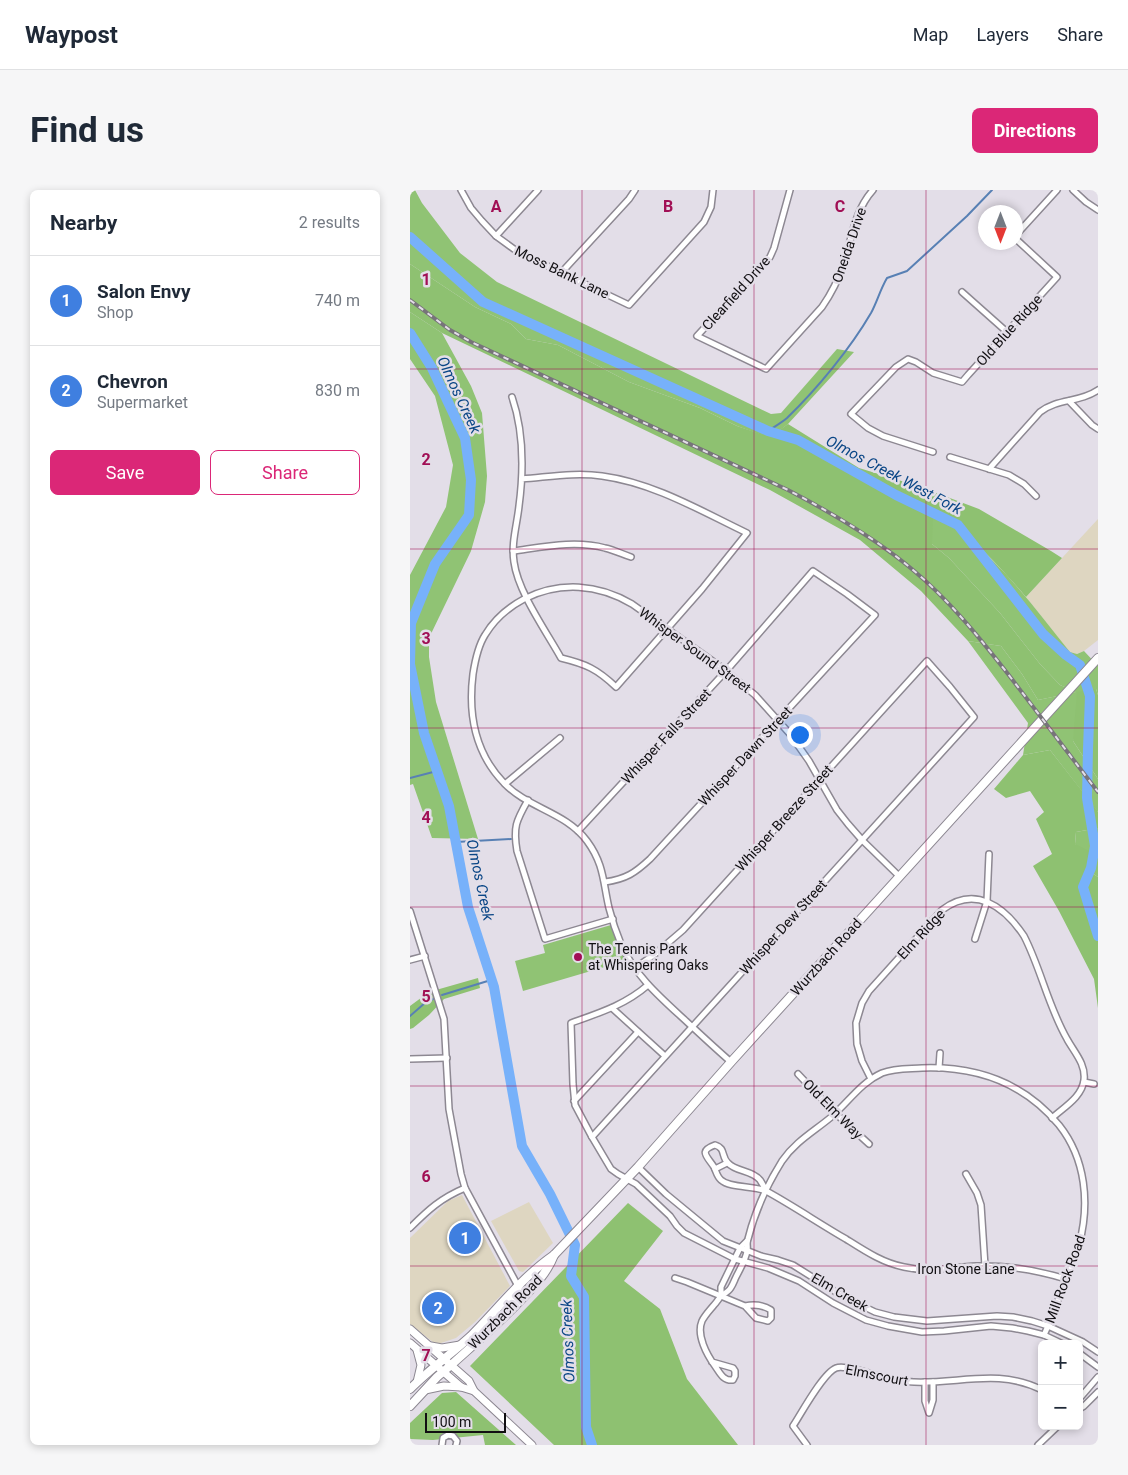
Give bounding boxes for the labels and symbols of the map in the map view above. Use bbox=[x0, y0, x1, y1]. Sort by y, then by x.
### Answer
text: A bbox=[491, 197, 502, 216]
text: B bbox=[663, 197, 673, 216]
text: C bbox=[835, 197, 845, 216]
street label: Oneida Drive bbox=[829, 205, 869, 285]
north arrow bbox=[978, 205, 1023, 250]
street label: Moss Bank Lane bbox=[512, 242, 612, 302]
street label: Clearfield Drive bbox=[699, 253, 773, 333]
text: 1 bbox=[421, 270, 431, 289]
street label: Old Blue Ridge bbox=[973, 291, 1045, 369]
water label: Olmos Creek bbox=[433, 354, 485, 437]
water label: Olmos Creek West Fork bbox=[823, 432, 966, 519]
text: 2 bbox=[421, 450, 431, 469]
street label: Whisper Sound Street bbox=[636, 604, 754, 696]
text: 3 bbox=[421, 629, 431, 648]
street label: Whisper Falls Street bbox=[618, 685, 714, 787]
street label: Whisper Dawn Street bbox=[695, 703, 795, 809]
your location bbox=[787, 722, 813, 748]
street label: Whisper Breeze Street bbox=[732, 761, 836, 874]
text: 4 bbox=[421, 808, 431, 827]
water label: Olmos Creek bbox=[463, 838, 498, 923]
street label: Whisper Dew Street bbox=[736, 876, 830, 978]
street label: Elm Ridge bbox=[894, 906, 948, 962]
street label: Wurzbach Road bbox=[787, 915, 865, 999]
place label: The Tennis Park at Whispering Oaks bbox=[588, 941, 709, 973]
marker: The Tennis Park at Whispering Oaks bbox=[572, 951, 584, 963]
text: 5 bbox=[421, 987, 431, 1006]
street label: Old Elm Way bbox=[800, 1076, 866, 1142]
text: 6 bbox=[421, 1167, 431, 1186]
pin: 1 bbox=[449, 1219, 481, 1257]
street label: Mill Rock Road bbox=[1042, 1233, 1088, 1325]
street label: Iron Stone Lane bbox=[917, 1261, 1015, 1277]
street label: Elm Creek bbox=[809, 1269, 872, 1315]
street label: Wurzbach Road bbox=[465, 1272, 545, 1352]
pin: 2 bbox=[422, 1289, 454, 1327]
water label: Olmos Creek bbox=[558, 1299, 578, 1383]
text: 7 bbox=[421, 1346, 431, 1365]
street label: Elmscourt bbox=[844, 1361, 910, 1389]
scale bar bbox=[425, 1410, 506, 1433]

